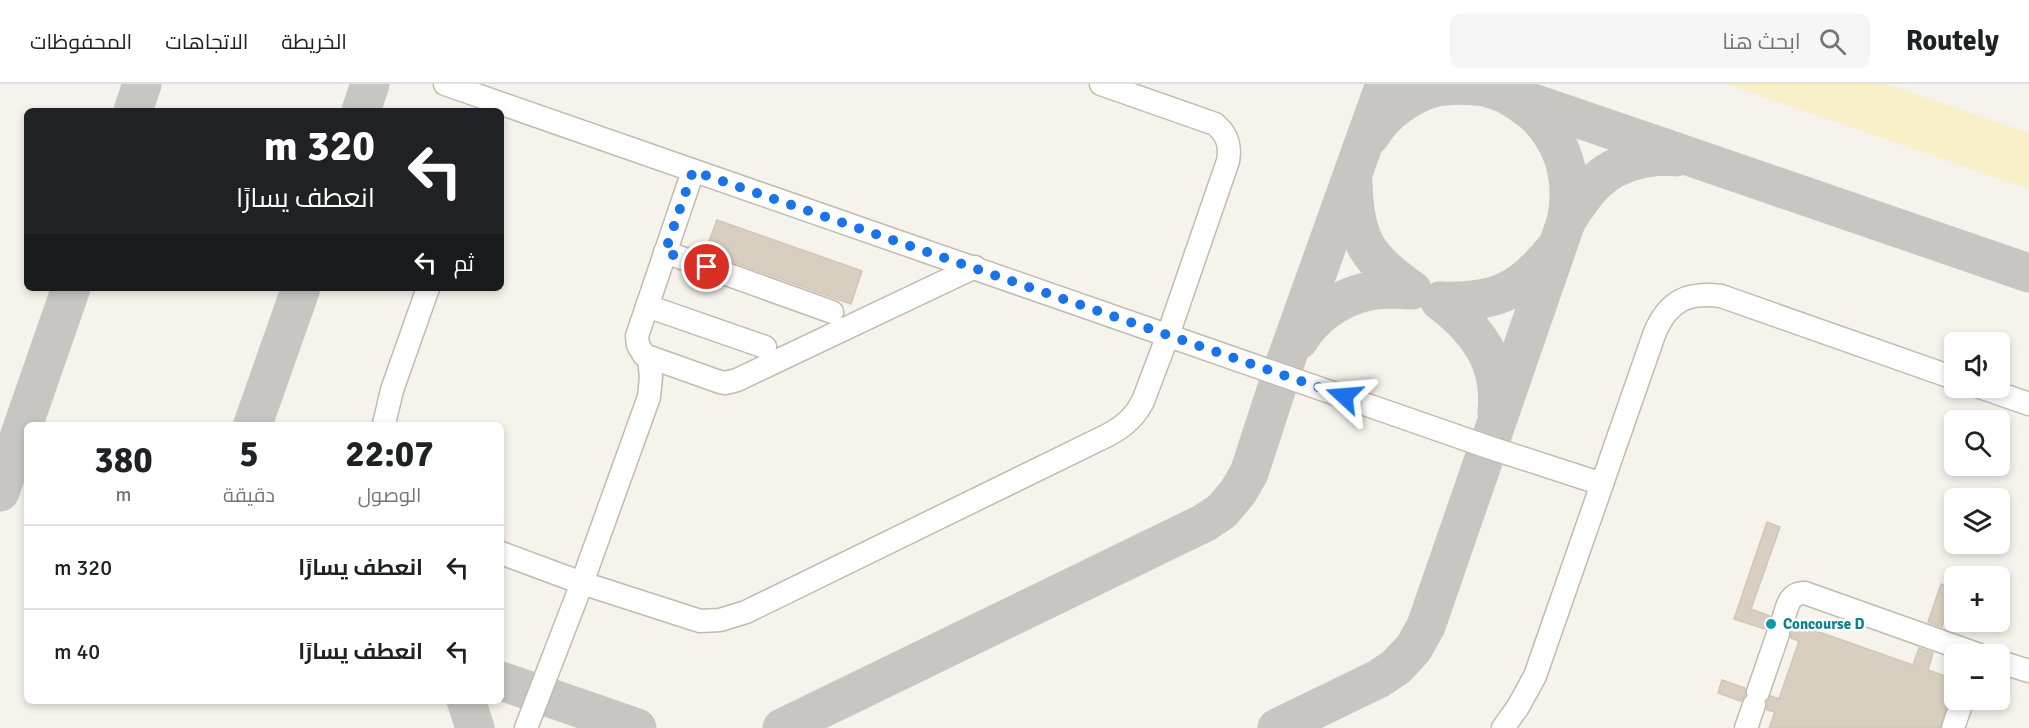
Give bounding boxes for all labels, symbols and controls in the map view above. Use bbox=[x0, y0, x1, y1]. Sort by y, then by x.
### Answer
search box bbox=[1450, 14, 1870, 68]
text: Routely bbox=[1906, 24, 1999, 58]
icon: search bbox=[1816, 25, 1849, 58]
text: ابحث هنا bbox=[1722, 28, 1801, 55]
text: المحفوظات bbox=[30, 29, 132, 55]
text: الاتجاهات bbox=[165, 29, 248, 55]
text: الخريطة bbox=[281, 29, 347, 55]
text: 320 m bbox=[264, 121, 375, 172]
icon: left bbox=[396, 132, 474, 210]
text: انعطف يسارًا bbox=[236, 182, 375, 215]
pin bbox=[681, 241, 732, 292]
icon: left bbox=[409, 246, 442, 279]
text: ثم bbox=[454, 250, 474, 277]
icon: arrive bbox=[690, 250, 723, 283]
map controls bbox=[1944, 332, 2010, 710]
button: sound bbox=[1944, 332, 2010, 398]
position arrow bbox=[1312, 364, 1376, 428]
button: search bbox=[1944, 410, 2010, 476]
text: 5 bbox=[239, 432, 259, 477]
text: 22:07 bbox=[345, 432, 434, 477]
text: 380 bbox=[94, 438, 153, 483]
text: m bbox=[116, 482, 131, 507]
text: دقيقة bbox=[223, 483, 275, 508]
text: الوصول bbox=[358, 483, 421, 508]
button: layers bbox=[1944, 488, 2010, 554]
icon: left bbox=[441, 551, 474, 584]
text: 320 m bbox=[54, 554, 112, 581]
text: انعطف يسارًا bbox=[298, 554, 423, 581]
button: + bbox=[1944, 566, 2010, 632]
place label: Concourse D bbox=[1783, 615, 1865, 633]
marker: Concourse D bbox=[1764, 617, 1778, 631]
icon: left bbox=[441, 635, 474, 668]
text: 40 m bbox=[54, 638, 100, 665]
text: انعطف يسارًا bbox=[298, 638, 423, 665]
button: − bbox=[1944, 644, 2010, 710]

